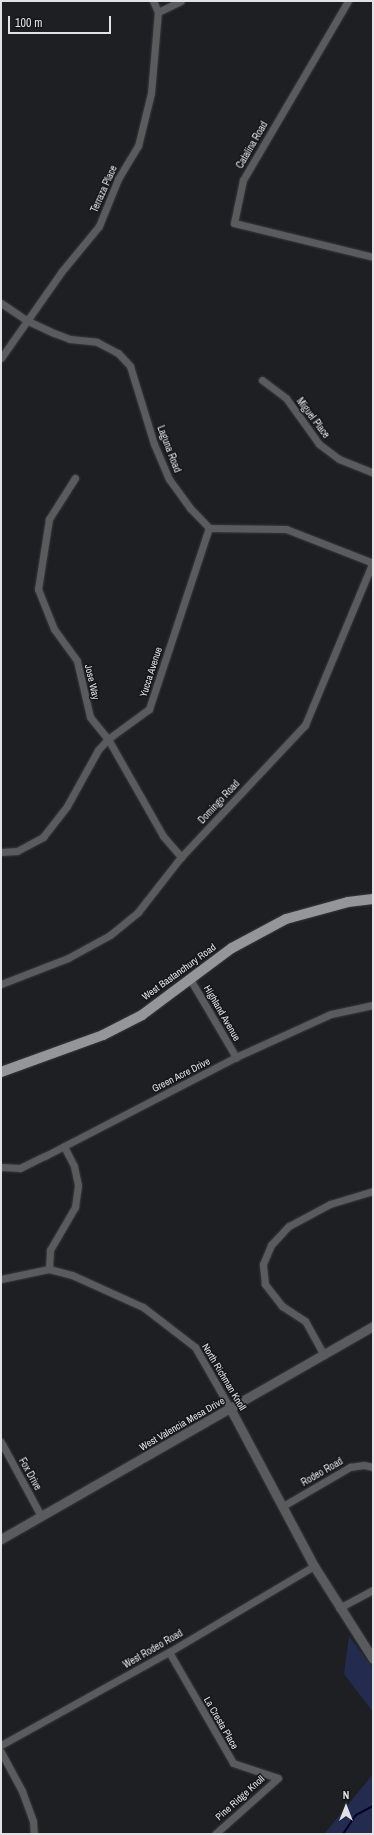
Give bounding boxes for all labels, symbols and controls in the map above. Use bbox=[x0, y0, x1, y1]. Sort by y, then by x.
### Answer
scale bar bbox=[10, 8, 113, 34]
text: 100 m bbox=[15, 15, 42, 31]
street label: Catalina Road bbox=[234, 119, 270, 171]
street label: Terraza Place bbox=[88, 164, 120, 214]
street label: Miguel Place bbox=[294, 395, 332, 441]
street label: Laguna Road bbox=[155, 424, 183, 474]
street label: Yucca Avenue bbox=[137, 645, 165, 699]
street label: Jose Way bbox=[82, 663, 102, 701]
street label: Domingo Road bbox=[196, 778, 242, 826]
street label: West Bastanchury Road bbox=[140, 941, 218, 1003]
street label: Highland Avenue bbox=[201, 983, 243, 1043]
street label: Green Acre Drive bbox=[150, 1055, 212, 1095]
street label: North Richman Knoll bbox=[199, 1341, 249, 1413]
street label: West Valencia Mesa Drive bbox=[137, 1395, 227, 1453]
street label: Rodeo Road bbox=[299, 1455, 345, 1489]
street label: Fox Drive bbox=[16, 1456, 44, 1492]
street label: West Rodeo Road bbox=[121, 1627, 185, 1671]
street label: La Cresta Place bbox=[201, 1695, 241, 1751]
street label: Pine Ridge Knoll bbox=[213, 1773, 267, 1823]
north arrow bbox=[326, 1787, 366, 1827]
text: N bbox=[343, 1788, 349, 1802]

